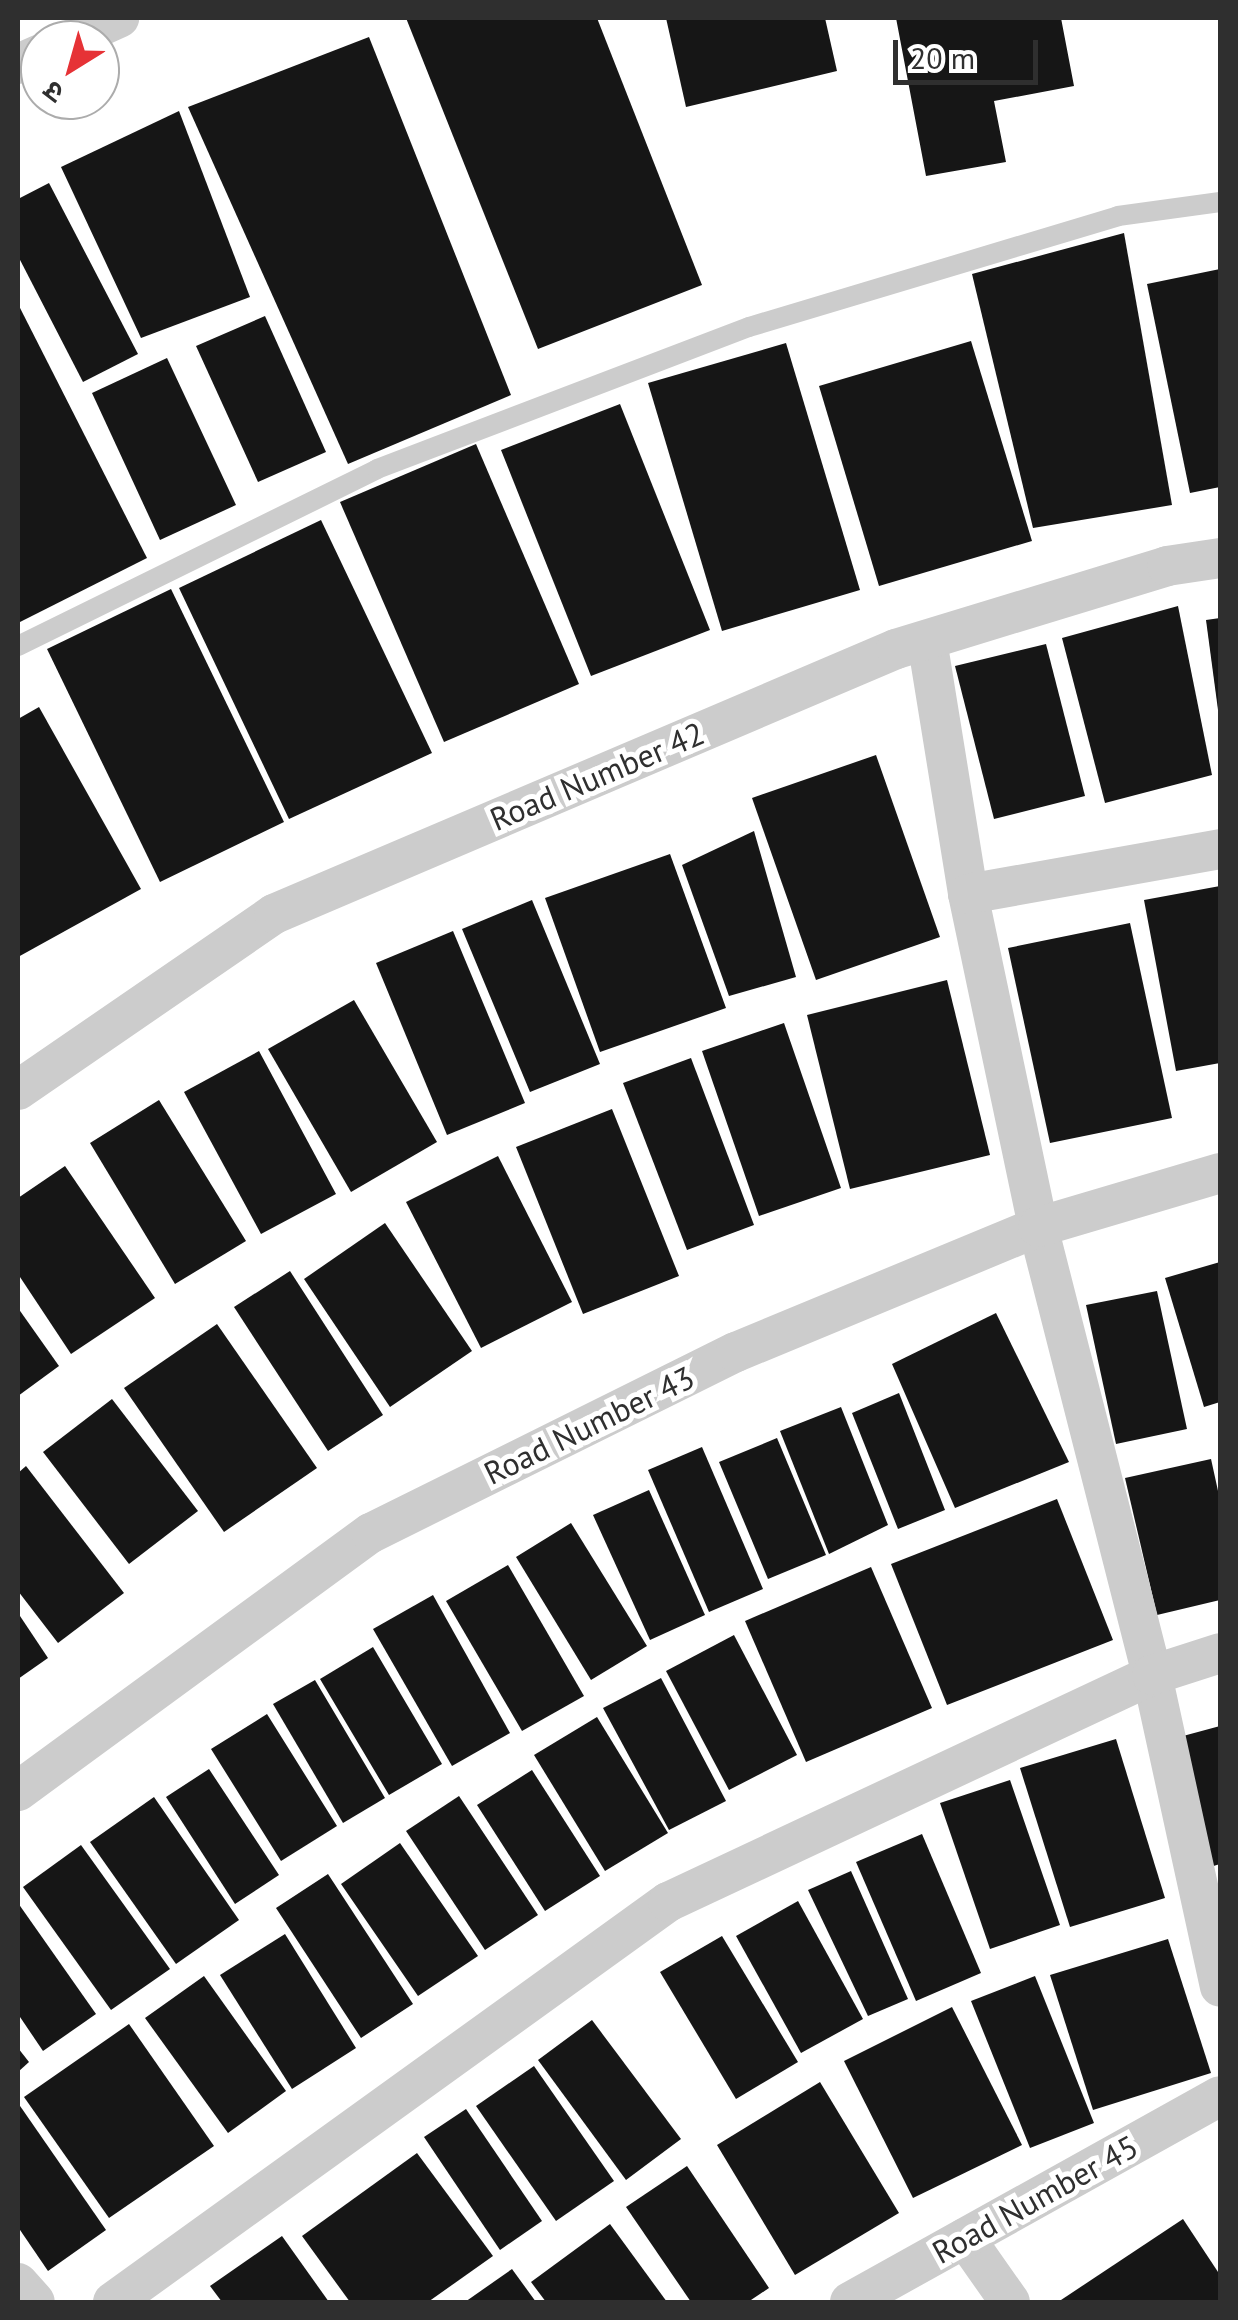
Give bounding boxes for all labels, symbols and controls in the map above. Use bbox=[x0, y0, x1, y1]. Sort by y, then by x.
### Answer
north arrow bbox=[20, 20, 120, 120]
scale bar bbox=[898, 20, 1043, 82]
text: 20 m bbox=[910, 38, 975, 77]
text: उ bbox=[35, 73, 71, 112]
street label: Road Number 42 bbox=[484, 714, 710, 838]
street label: Road Number 43 bbox=[478, 1358, 700, 1492]
street label: Road Number 45 bbox=[926, 2127, 1144, 2271]

